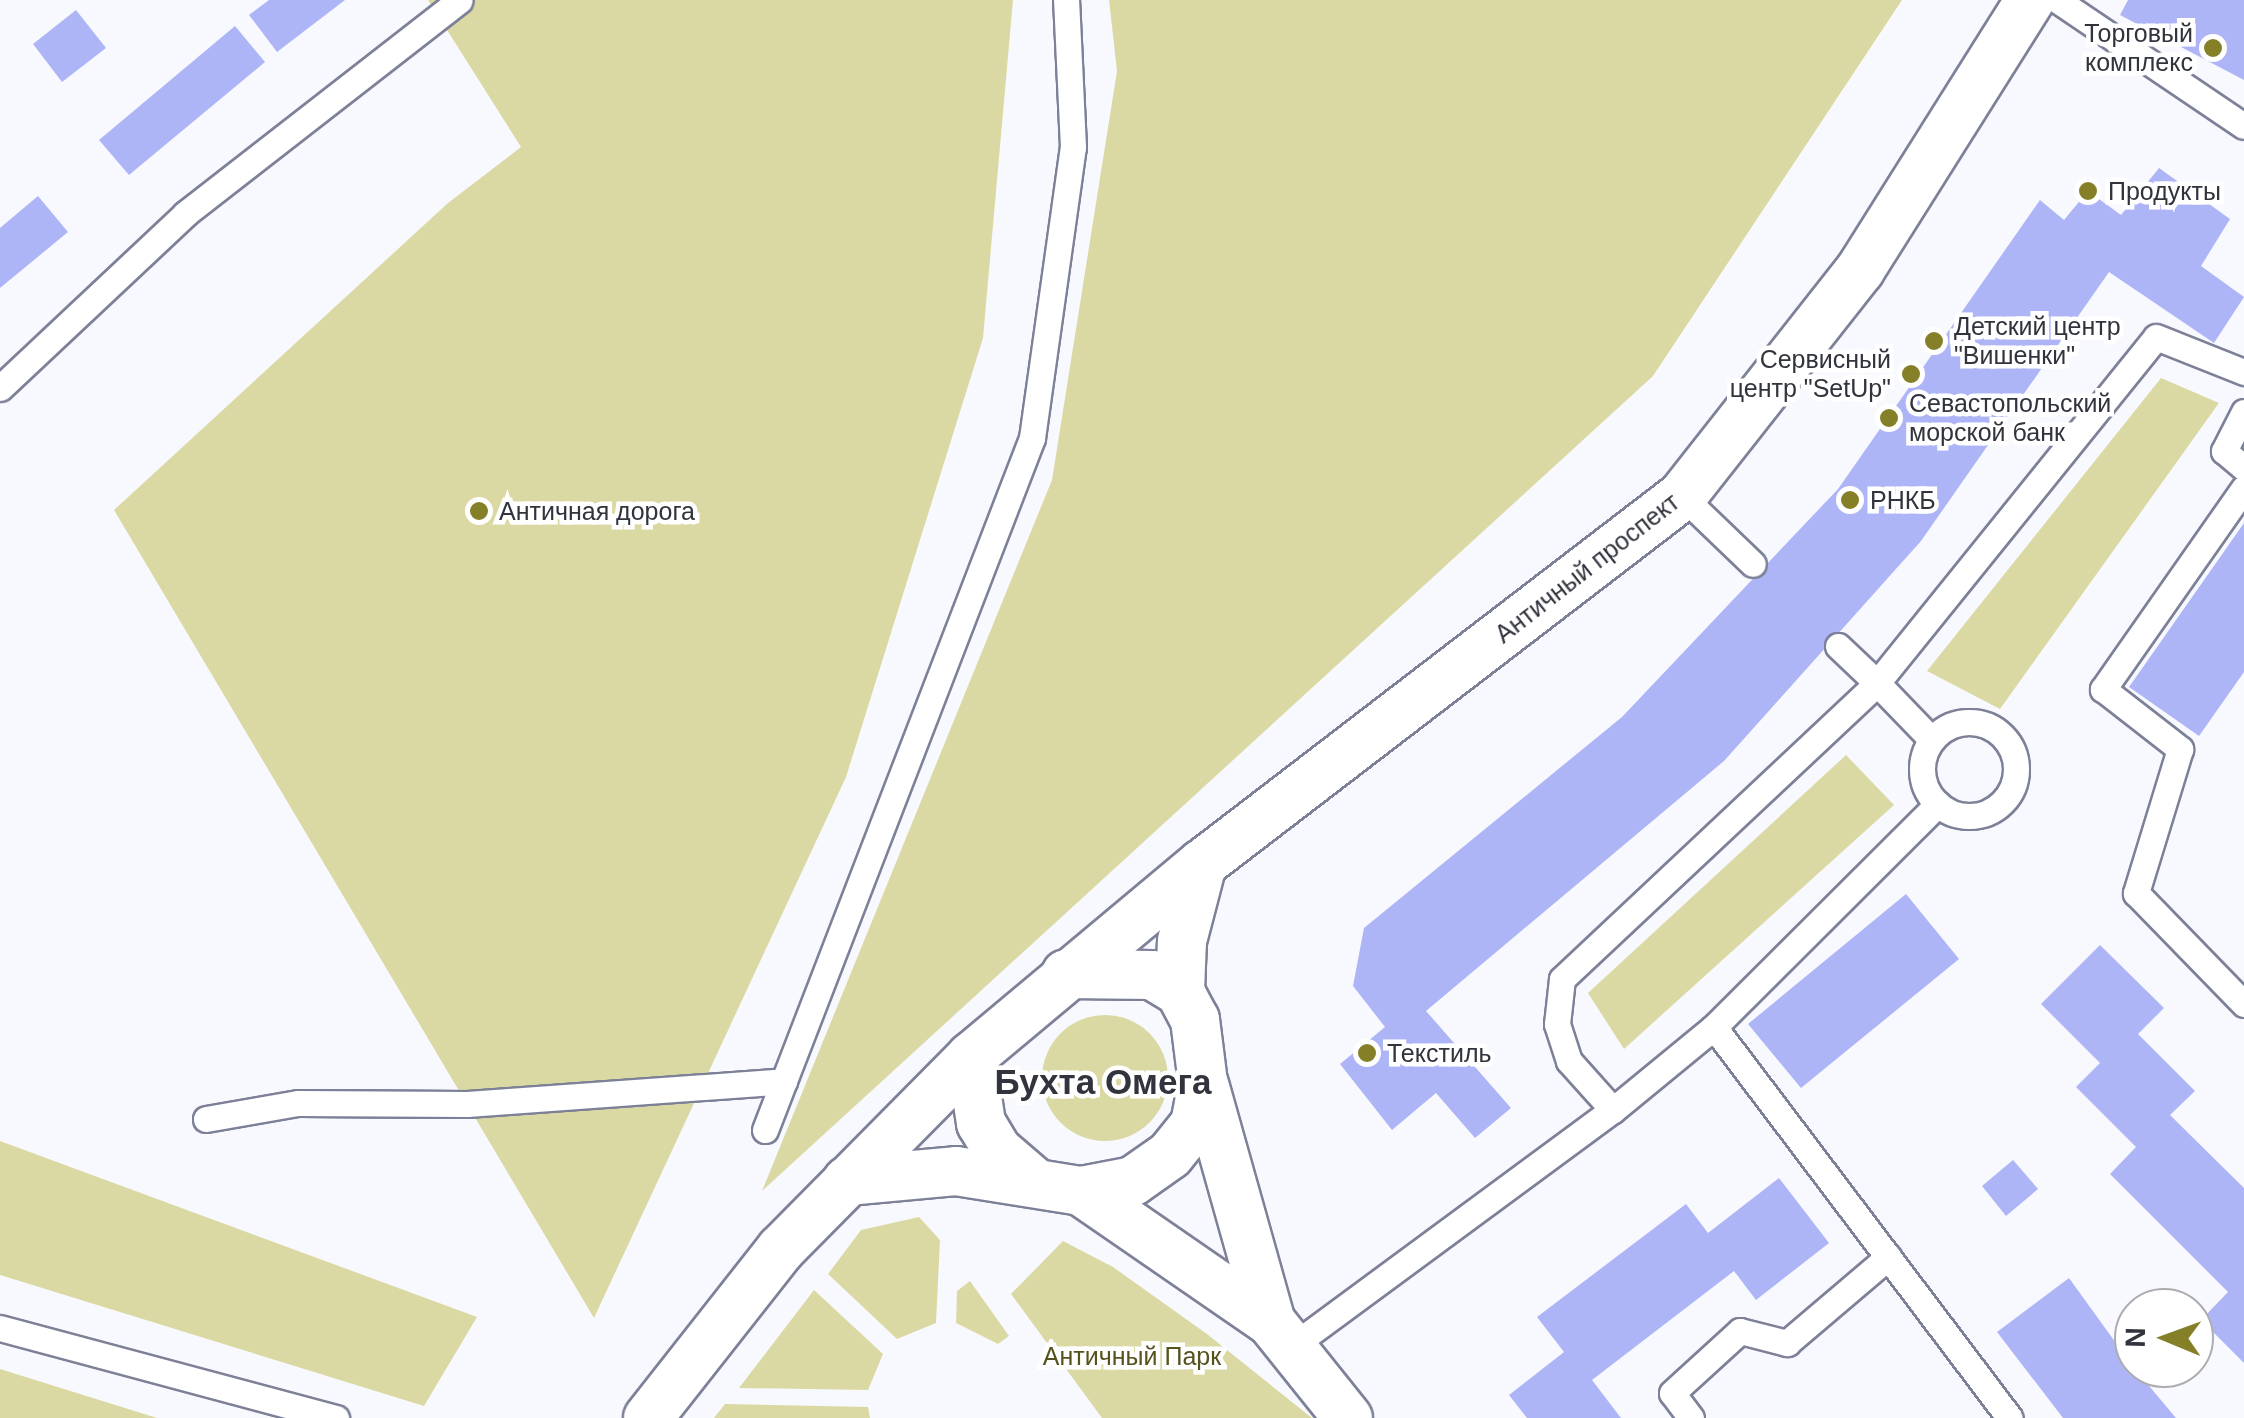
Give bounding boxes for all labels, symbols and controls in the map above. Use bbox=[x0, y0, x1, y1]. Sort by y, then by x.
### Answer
place label: Торговый комплекс bbox=[2084, 19, 2193, 78]
marker: Торговый комплекс bbox=[2202, 37, 2224, 59]
place label: Продукты bbox=[2108, 176, 2221, 206]
marker: Продукты bbox=[2077, 180, 2099, 202]
place label: Детский центр "Вишенки" bbox=[1954, 312, 2121, 371]
marker: Детский центр "Вишенки" bbox=[1923, 330, 1945, 352]
place label: Сервисный центр "SetUp" bbox=[1730, 345, 1891, 404]
marker: Сервисный центр "SetUp" bbox=[1900, 363, 1922, 385]
place label: Севастопольский морской банк bbox=[1909, 389, 2111, 448]
marker: Севастопольский морской банк bbox=[1878, 407, 1900, 429]
place label: РНКБ bbox=[1870, 485, 1936, 515]
street label: Античный проспект bbox=[1489, 487, 1685, 649]
marker: РНКБ bbox=[1839, 489, 1861, 511]
place label: Античная дорога bbox=[499, 496, 695, 526]
marker: Античная дорога bbox=[468, 500, 490, 522]
place label: Текстиль bbox=[1387, 1038, 1492, 1068]
marker: Текстиль bbox=[1356, 1042, 1378, 1064]
district label: Бухта Омега bbox=[994, 1061, 1212, 1103]
north arrow bbox=[2114, 1288, 2214, 1388]
text: N bbox=[2120, 1327, 2151, 1348]
park label: Античный Парк bbox=[1043, 1341, 1221, 1371]

